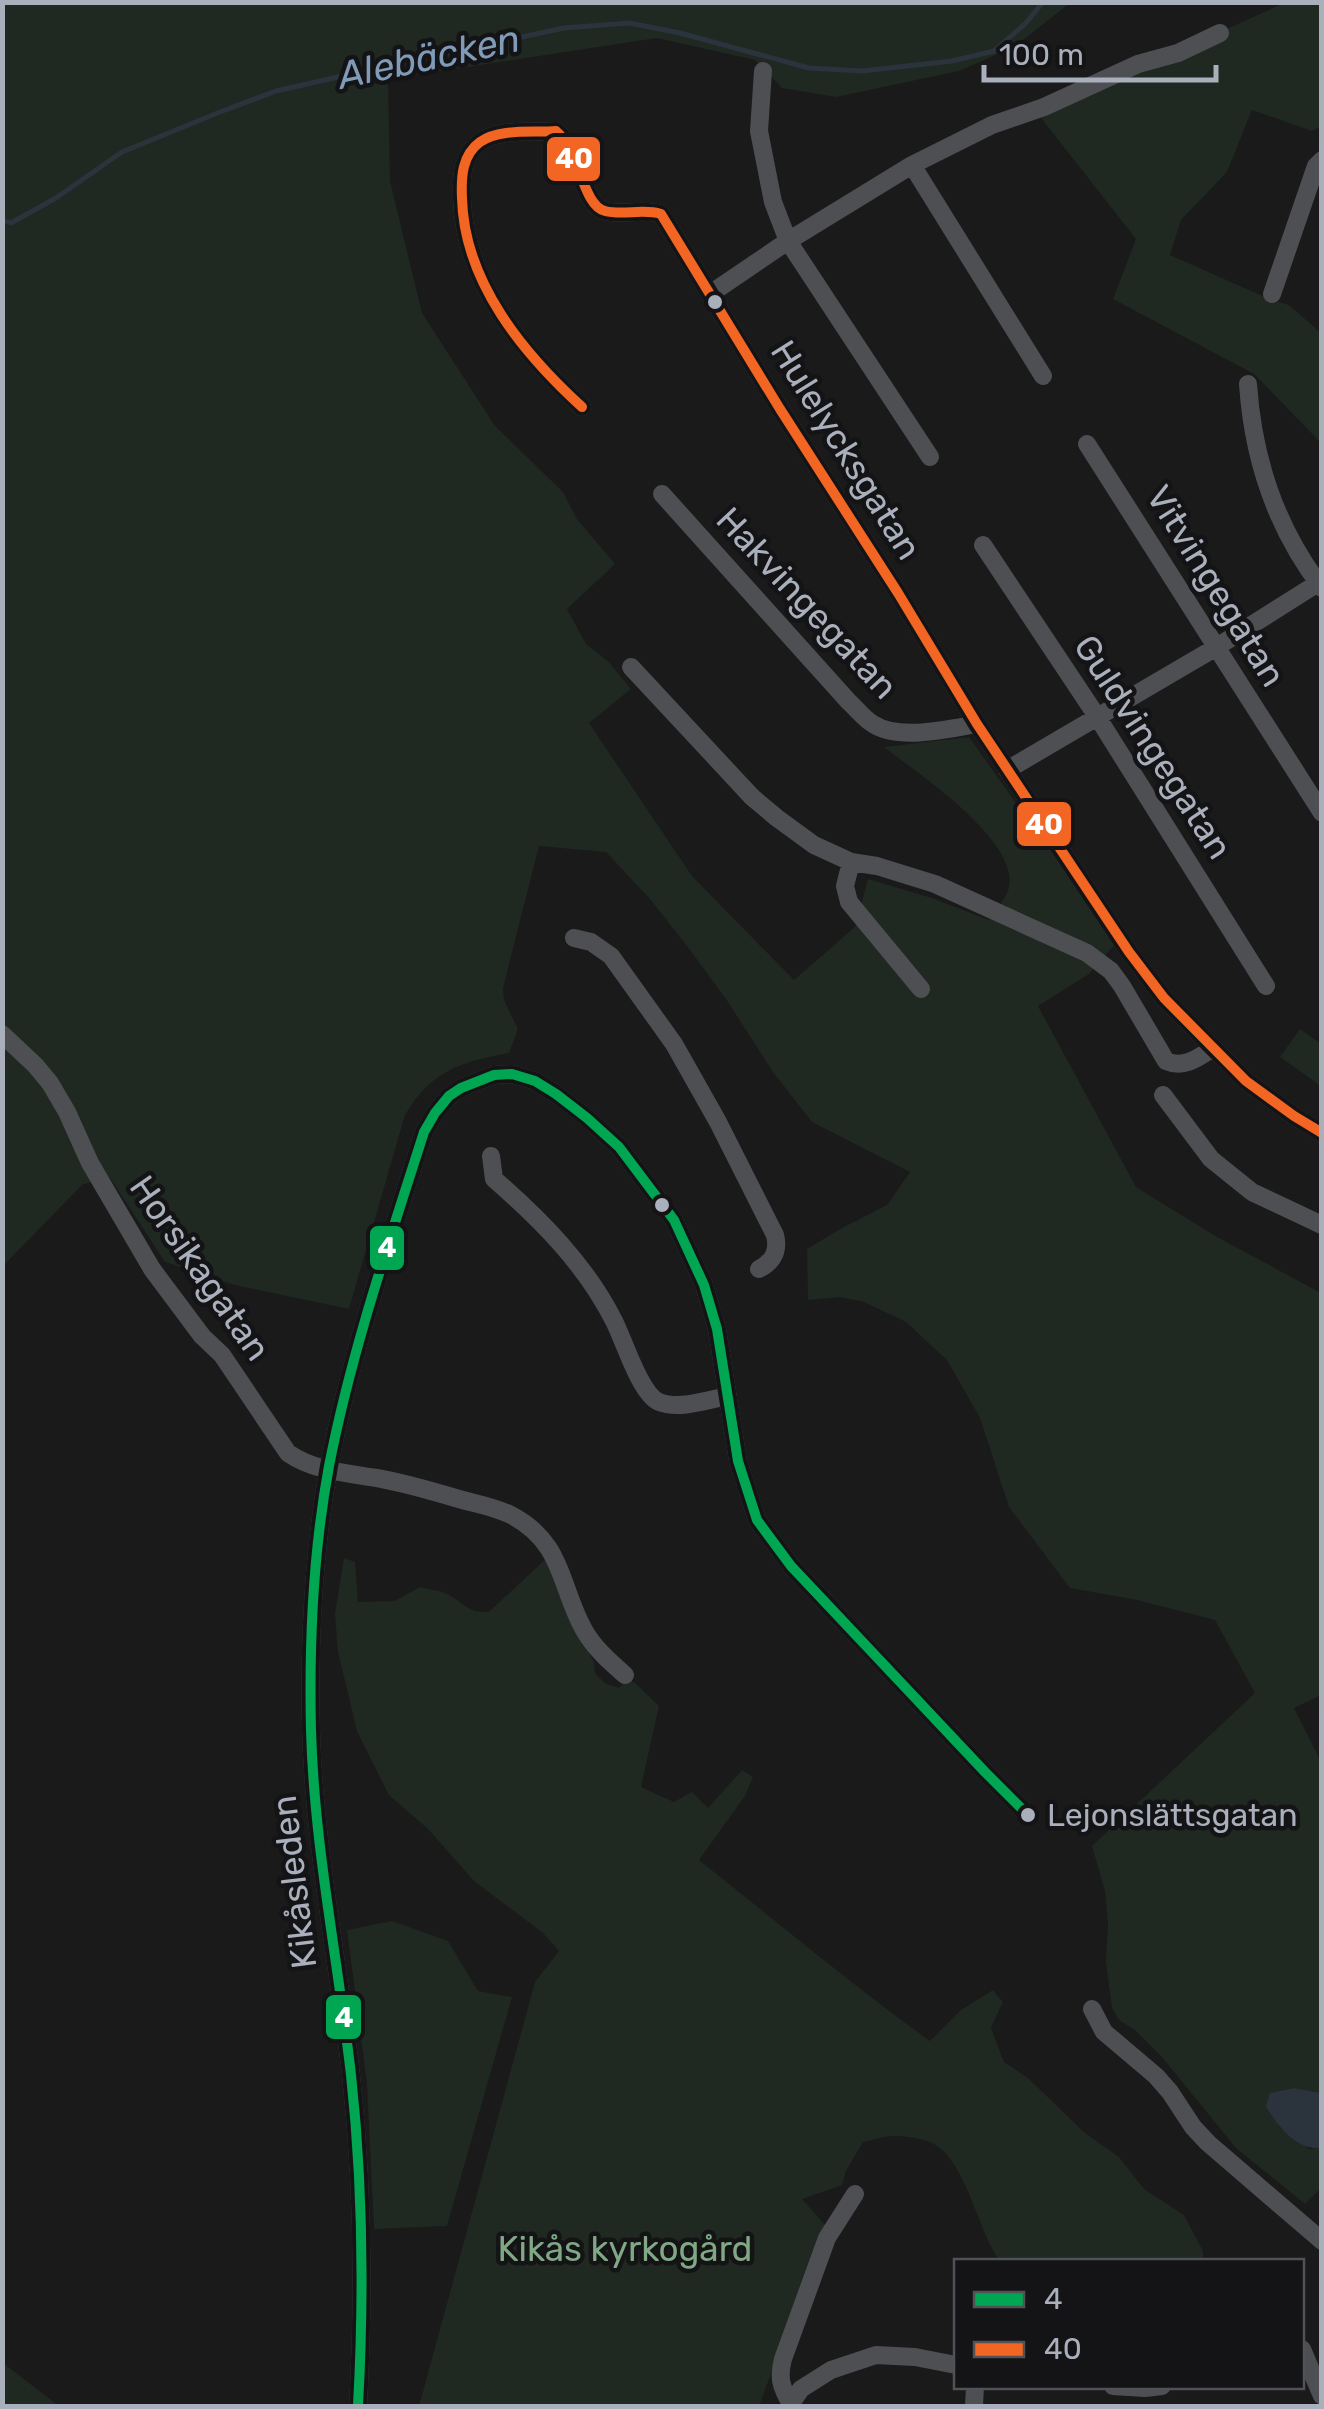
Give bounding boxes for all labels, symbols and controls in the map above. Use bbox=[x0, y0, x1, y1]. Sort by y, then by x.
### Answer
water label: Alebäcken bbox=[332, 15, 524, 99]
scale bar bbox=[984, 20, 1216, 82]
text: 100 m bbox=[999, 37, 1084, 73]
line badge: 40 bbox=[545, 135, 602, 183]
text: 40 bbox=[555, 142, 593, 175]
unlabelled marker bbox=[705, 292, 725, 312]
street label: Hulelycksgatan bbox=[762, 333, 930, 567]
street label: Vitvingegatan bbox=[1138, 478, 1294, 694]
street label: Hakvingegatan bbox=[708, 499, 906, 707]
street label: Guldvingegatan bbox=[1065, 627, 1241, 867]
line badge: 40 bbox=[1015, 800, 1073, 848]
text: 40 bbox=[1025, 808, 1063, 841]
street label: Horsikagatan bbox=[121, 1167, 279, 1369]
unlabelled marker bbox=[652, 1195, 672, 1215]
line badge: 4 bbox=[368, 1224, 406, 1272]
text: 4 bbox=[377, 1231, 397, 1264]
street label: Kikåsleden bbox=[263, 1793, 325, 1971]
place label: Lejonslättsgatan bbox=[1047, 1796, 1298, 1834]
marker: Lejonslättsgatan bbox=[1018, 1805, 1038, 1825]
line badge: 4 bbox=[324, 1993, 363, 2041]
text: 4 bbox=[334, 2001, 354, 2034]
park label: Kikås kyrkogård bbox=[498, 2228, 752, 2270]
legend bbox=[954, 2259, 1304, 2389]
text: 4 bbox=[1044, 2281, 1063, 2317]
text: 40 bbox=[1044, 2331, 1082, 2367]

